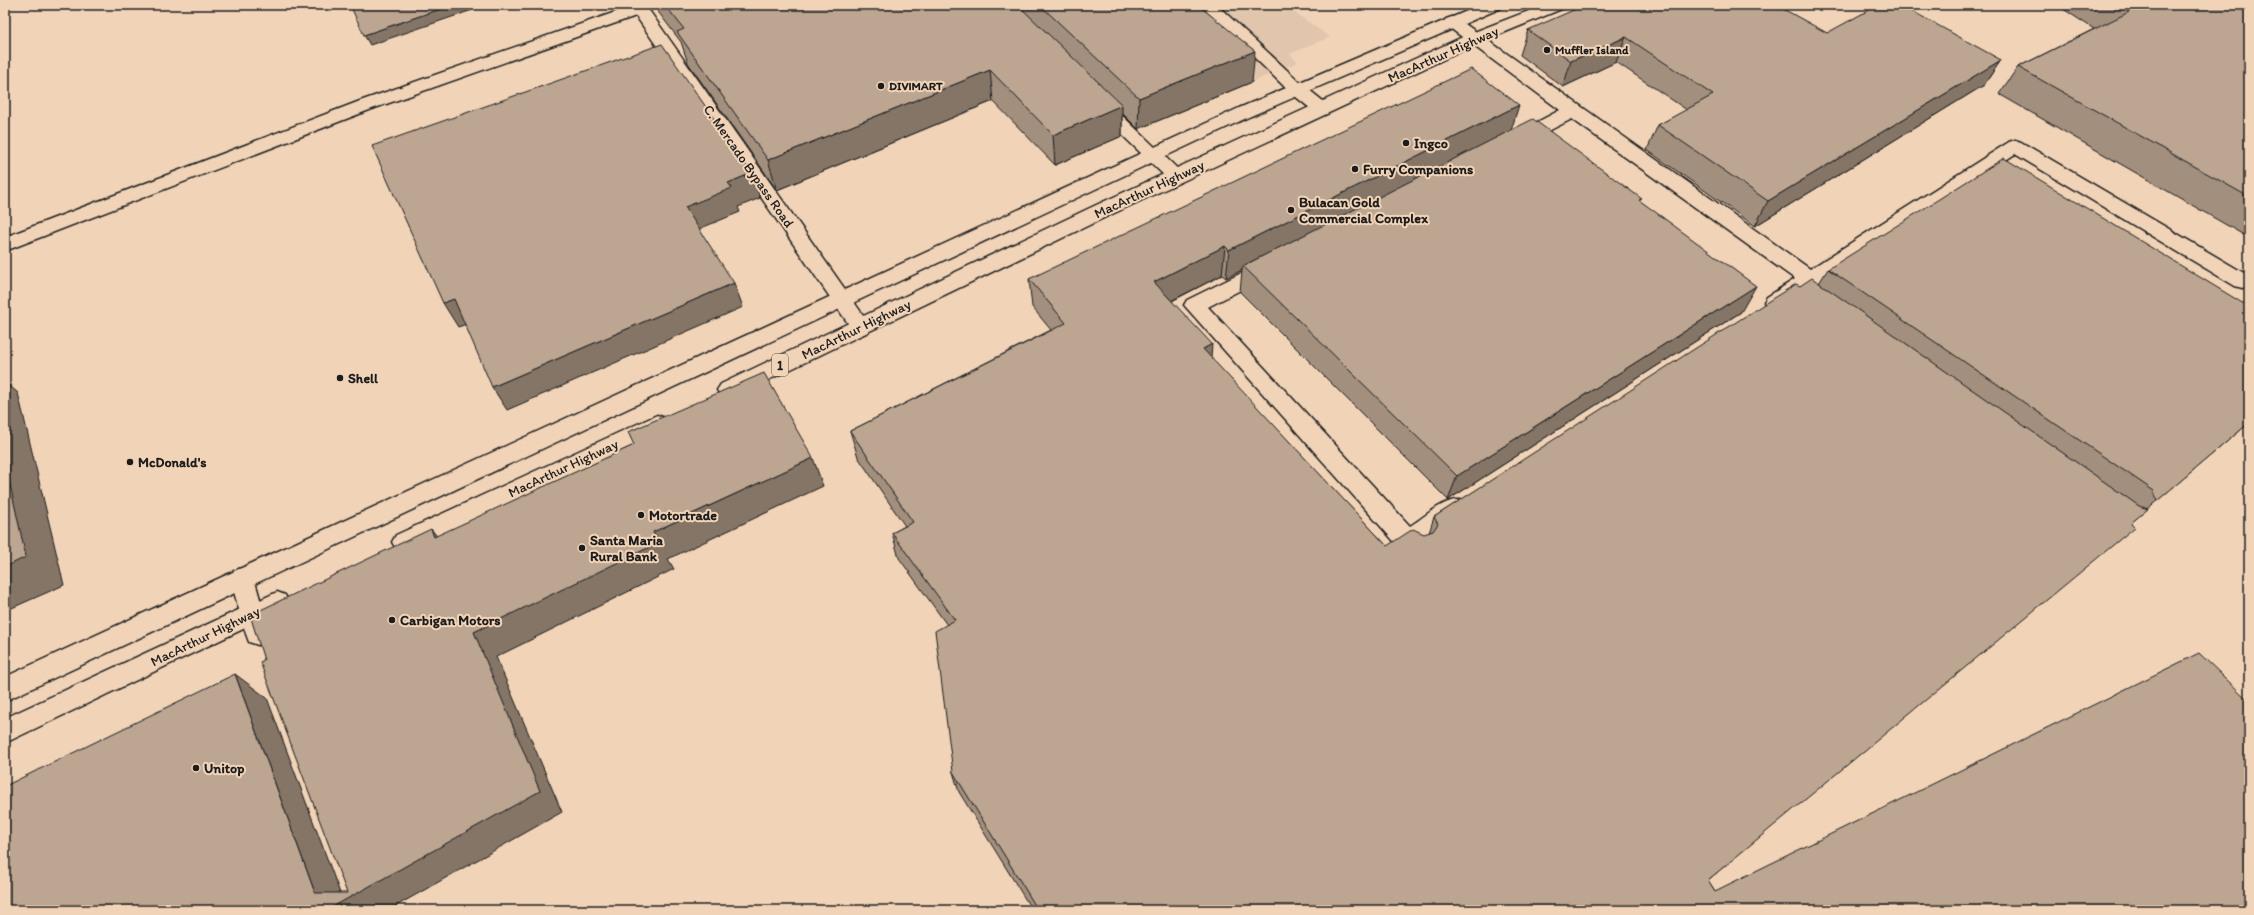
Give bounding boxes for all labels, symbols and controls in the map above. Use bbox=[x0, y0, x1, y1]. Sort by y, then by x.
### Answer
street label: MacArthur Highway bbox=[1385, 22, 1502, 87]
place label: Muffler Island bbox=[1555, 43, 1629, 57]
marker: Muffler Island bbox=[1542, 45, 1552, 55]
place label: DIVIMART bbox=[889, 79, 943, 93]
marker: DIVIMART bbox=[876, 81, 886, 91]
street label: C. Mercado Bypass Road bbox=[700, 102, 798, 231]
place label: Ingco bbox=[1414, 135, 1448, 152]
marker: Ingco bbox=[1401, 138, 1411, 148]
street label: MacArthur Highway bbox=[1092, 156, 1207, 222]
place label: Furry Companions bbox=[1363, 161, 1473, 178]
marker: Furry Companions bbox=[1350, 164, 1360, 174]
place label: Bulacan Gold Commercial Complex bbox=[1299, 194, 1429, 227]
marker: Bulacan Gold Commercial Complex bbox=[1286, 205, 1296, 215]
street label: MacArthur Highway bbox=[799, 295, 914, 363]
road number: 1 bbox=[772, 354, 788, 376]
place label: Shell bbox=[348, 370, 379, 387]
marker: Shell bbox=[335, 373, 345, 383]
street label: MacArthur Highway bbox=[506, 435, 621, 501]
place label: McDonald's bbox=[138, 454, 207, 471]
marker: McDonald's bbox=[125, 457, 135, 467]
place label: Motortrade bbox=[649, 507, 717, 524]
marker: Motortrade bbox=[636, 510, 646, 520]
place label: Santa Maria Rural Bank bbox=[590, 532, 663, 565]
marker: Santa Maria Rural Bank bbox=[577, 543, 587, 553]
street label: MacArthur Highway bbox=[148, 602, 263, 670]
place label: Carbigan Motors bbox=[400, 612, 501, 629]
marker: Carbigan Motors bbox=[387, 615, 397, 625]
place label: Unitop bbox=[204, 760, 245, 777]
marker: Unitop bbox=[191, 763, 201, 773]

